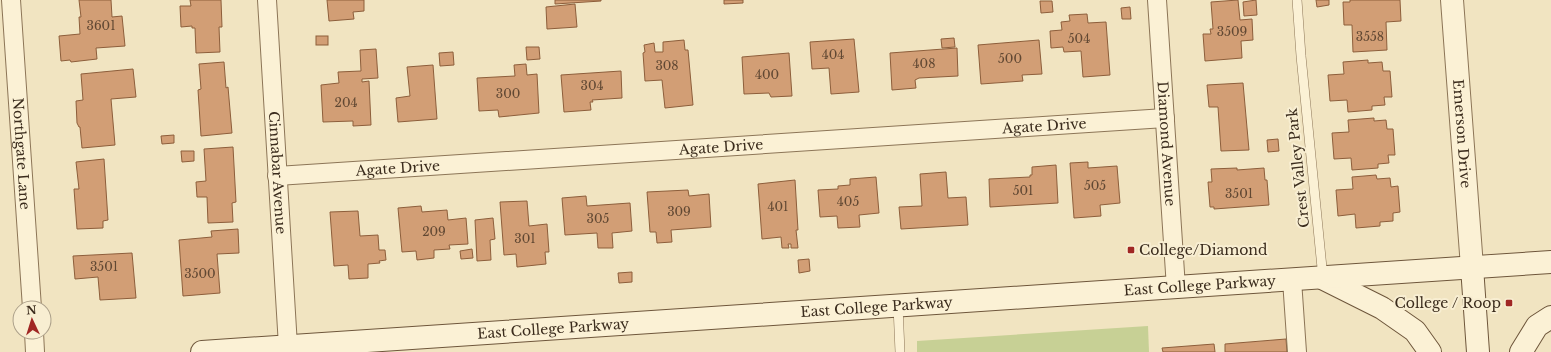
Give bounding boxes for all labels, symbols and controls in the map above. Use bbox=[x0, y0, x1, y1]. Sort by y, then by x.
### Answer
house number: 3601 bbox=[86, 18, 116, 33]
house number: 3509 bbox=[1217, 24, 1247, 39]
house number: 3558 bbox=[1356, 29, 1384, 44]
house number: 504 bbox=[1068, 31, 1090, 46]
house number: 404 bbox=[822, 47, 844, 62]
house number: 500 bbox=[998, 51, 1022, 66]
house number: 408 bbox=[913, 56, 935, 71]
house number: 308 bbox=[655, 58, 679, 73]
house number: 400 bbox=[755, 67, 779, 82]
house number: 304 bbox=[581, 78, 603, 93]
street label: Emerson Drive bbox=[1449, 79, 1475, 189]
street label: Diamond Avenue bbox=[1153, 81, 1180, 207]
house number: 300 bbox=[496, 86, 520, 101]
house number: 204 bbox=[335, 95, 357, 110]
street label: Northgate Lane bbox=[9, 97, 34, 210]
street label: Crest Valley Park bbox=[1283, 107, 1313, 229]
street label: Cinnabar Avenue bbox=[265, 111, 290, 235]
street label: Agate Drive bbox=[1001, 114, 1087, 138]
street label: Agate Drive bbox=[677, 135, 764, 159]
street label: Agate Drive bbox=[354, 156, 440, 180]
house number: 505 bbox=[1084, 178, 1106, 193]
house number: 501 bbox=[1013, 183, 1033, 198]
house number: 3501 bbox=[1225, 186, 1253, 201]
house number: 405 bbox=[837, 194, 859, 209]
house number: 401 bbox=[768, 199, 788, 214]
house number: 309 bbox=[667, 204, 691, 219]
house number: 305 bbox=[587, 211, 610, 226]
house number: 209 bbox=[422, 224, 446, 239]
house number: 301 bbox=[514, 231, 536, 246]
place label: College/Diamond bbox=[1139, 241, 1268, 259]
marker: College/Diamond bbox=[1126, 245, 1136, 255]
house number: 3501 bbox=[90, 259, 118, 274]
house number: 3500 bbox=[184, 266, 216, 281]
street label: East College Parkway bbox=[1123, 271, 1276, 299]
street label: East College Parkway bbox=[800, 293, 953, 321]
place label: College / Roop bbox=[1395, 294, 1501, 312]
marker: College / Roop bbox=[1504, 298, 1514, 308]
north arrow bbox=[12, 300, 52, 340]
text: N bbox=[26, 303, 38, 317]
street label: East College Parkway bbox=[477, 315, 630, 343]

